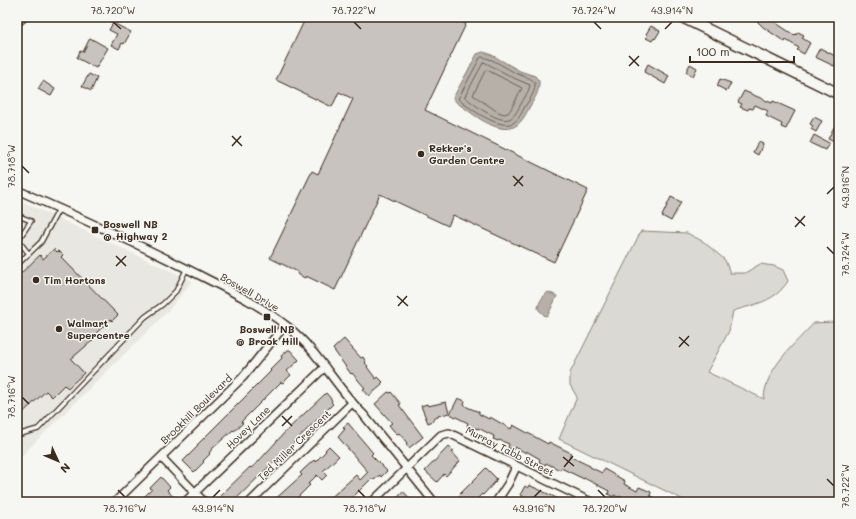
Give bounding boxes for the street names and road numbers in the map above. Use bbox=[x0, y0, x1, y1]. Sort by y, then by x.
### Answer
street label: Boswell Drive bbox=[218, 270, 282, 314]
street label: Brookhill Boulevard bbox=[157, 371, 235, 447]
street label: Hovey Lane bbox=[223, 402, 273, 452]
street label: Ted Miller Crescent bbox=[254, 406, 334, 484]
street label: Murray Tabb Street bbox=[463, 423, 557, 479]

